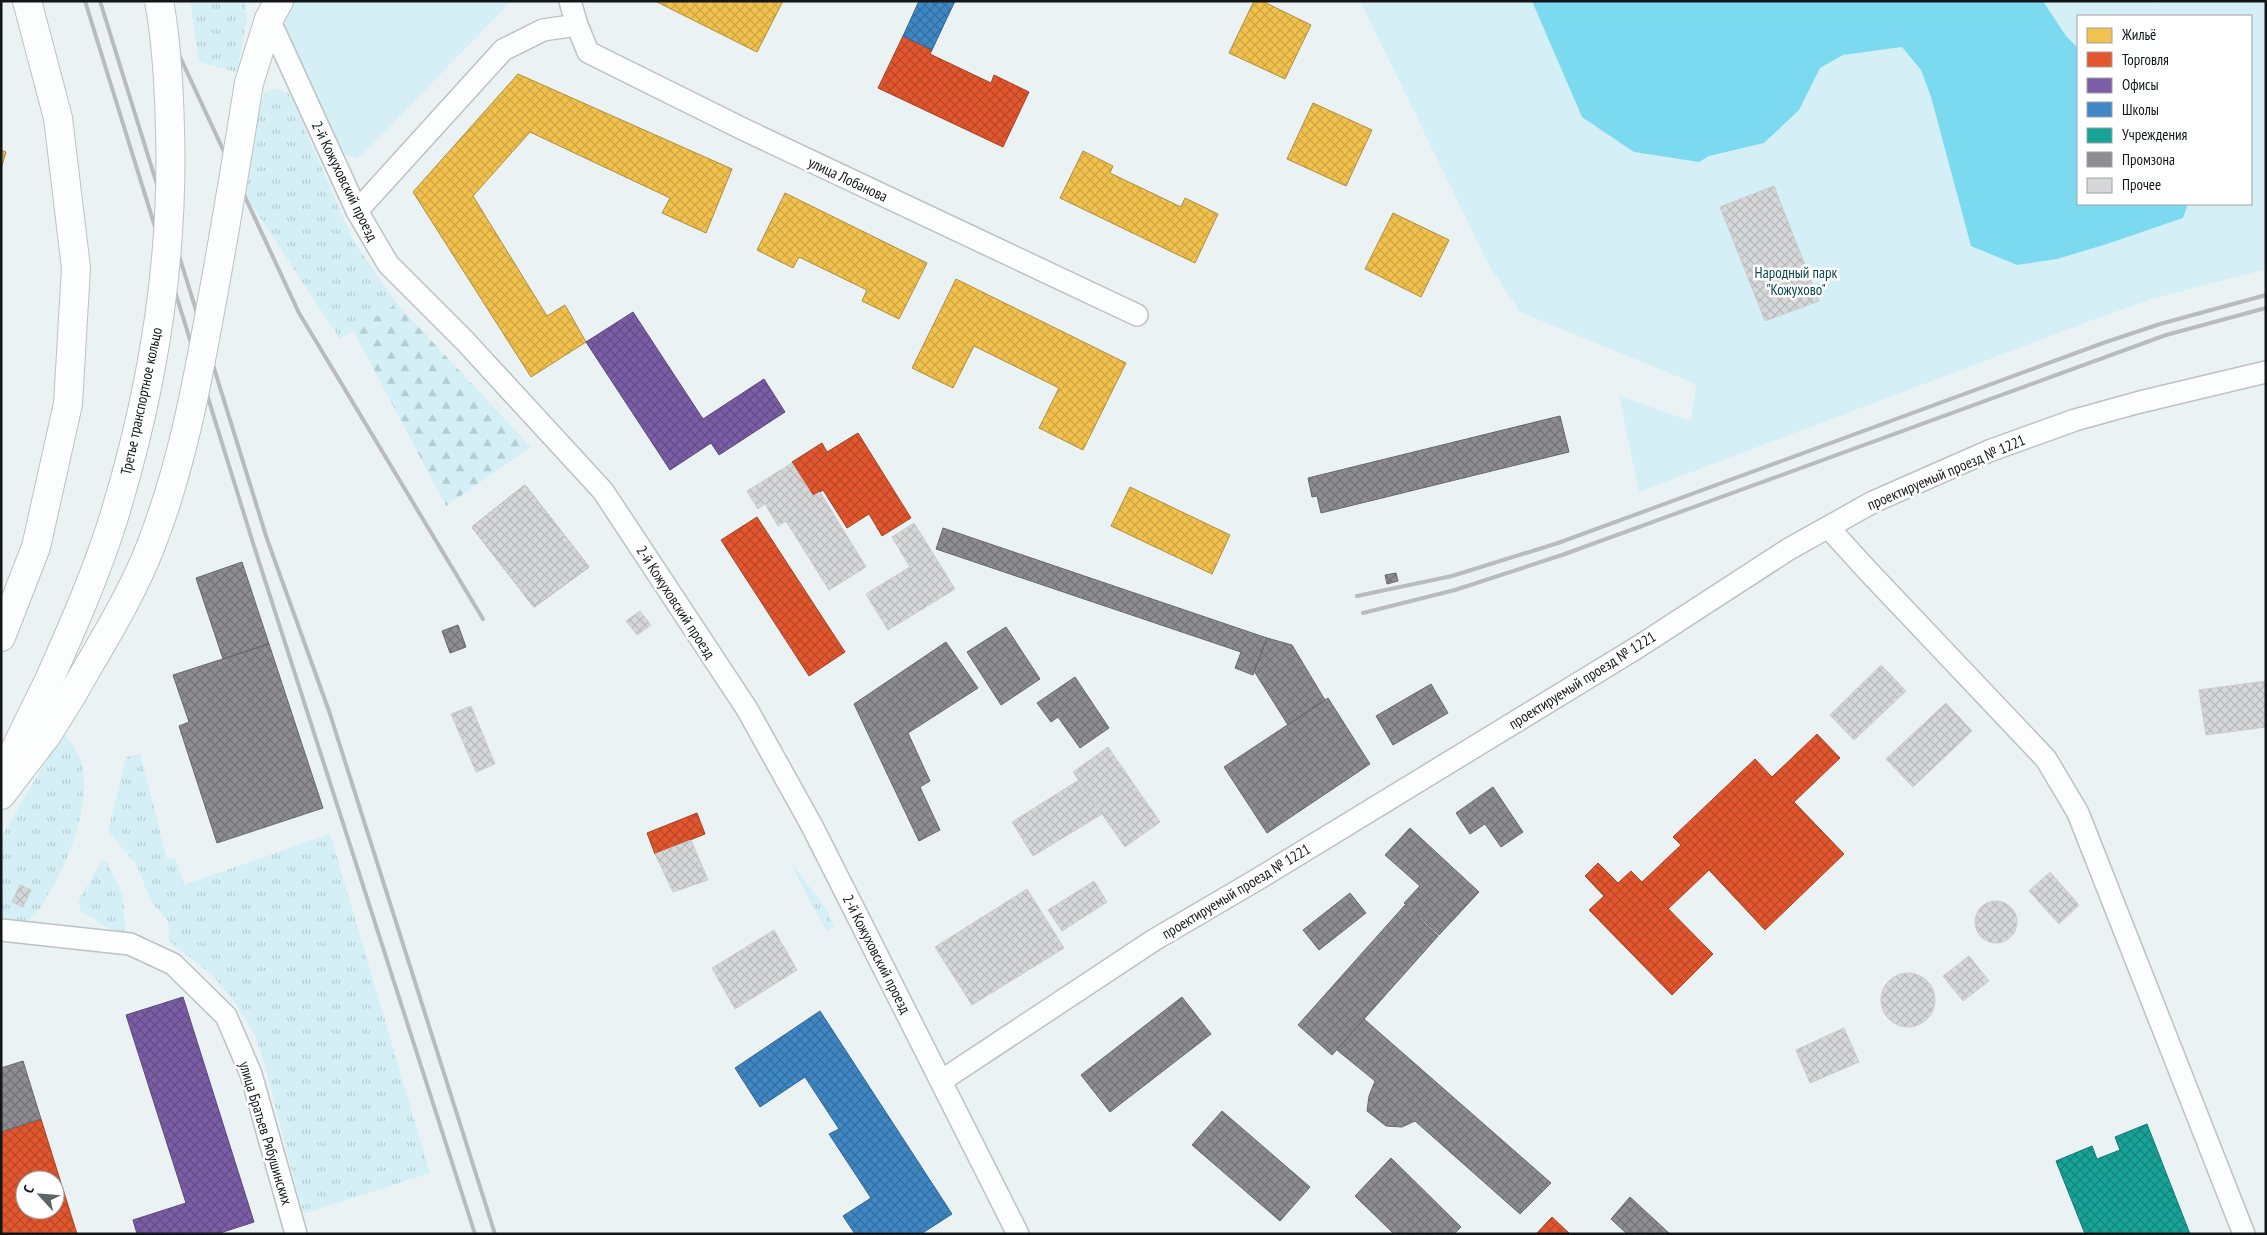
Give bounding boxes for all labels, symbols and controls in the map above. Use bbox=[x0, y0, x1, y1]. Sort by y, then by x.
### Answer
legend bbox=[2077, 15, 2252, 205]
text: Жильё bbox=[2121, 25, 2156, 44]
text: Торговля bbox=[2122, 50, 2169, 69]
text: Офисы bbox=[2122, 75, 2158, 94]
text: Школы bbox=[2122, 100, 2159, 119]
street label: 2-й Кожуховский проезд bbox=[308, 118, 382, 244]
text: Учреждения bbox=[2122, 125, 2188, 144]
text: Промзона bbox=[2122, 150, 2175, 169]
street label: улица Лобанова bbox=[805, 152, 891, 206]
text: Прочее bbox=[2122, 175, 2161, 194]
park label: Народный парк "Кожухово" bbox=[1755, 263, 1838, 299]
street label: Третье транспортное кольцо bbox=[116, 325, 166, 477]
street label: проектируемый проезд № 1221 bbox=[1864, 430, 2028, 514]
street label: 2-й Кожуховский проезд bbox=[632, 542, 720, 662]
street label: проектируемый проезд № 1221 bbox=[1505, 627, 1659, 733]
street label: проектируемый проезд № 1221 bbox=[1158, 839, 1314, 943]
street label: 2-й Кожуховский проезд bbox=[839, 891, 915, 1017]
street label: улица Братьев Рябушинских bbox=[235, 1059, 297, 1207]
north arrow bbox=[15, 1170, 65, 1220]
text: С bbox=[19, 1182, 38, 1196]

